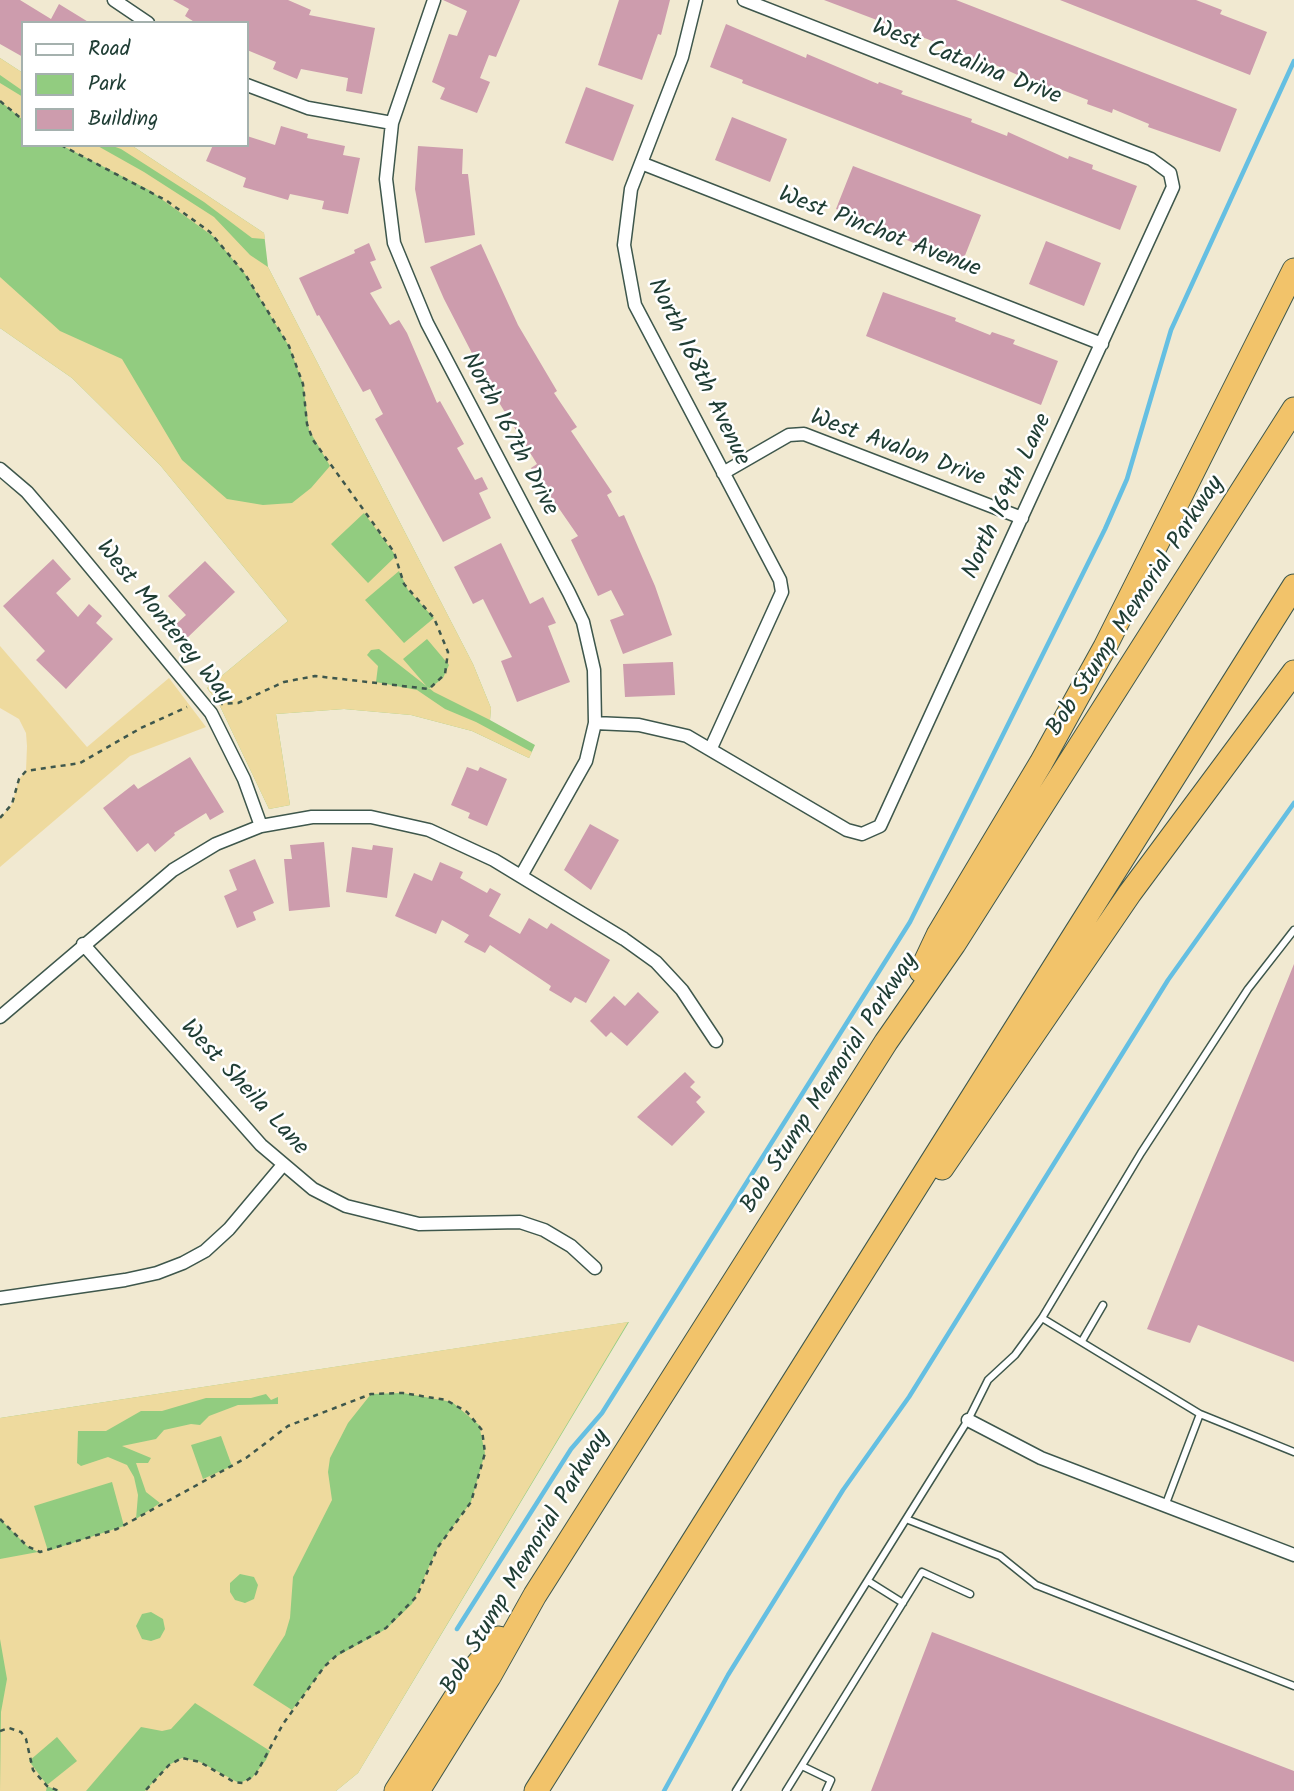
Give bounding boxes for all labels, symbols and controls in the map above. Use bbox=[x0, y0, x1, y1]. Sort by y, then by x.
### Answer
street label: West Catalina Drive bbox=[867, 15, 1065, 113]
legend bbox=[21, 21, 248, 147]
text: Road bbox=[88, 33, 130, 66]
text: Park bbox=[88, 68, 126, 101]
text: Building bbox=[88, 103, 158, 136]
street label: West Pinchot Avenue bbox=[774, 182, 984, 286]
street label: North 168th Avenue bbox=[639, 275, 755, 471]
street label: North 167th Drive bbox=[453, 348, 563, 522]
street label: West Avalon Drive bbox=[806, 405, 988, 495]
street label: North 169th Lane bbox=[958, 410, 1060, 584]
street label: Bob Stump Memorial Parkway bbox=[1042, 471, 1232, 743]
street label: West Monterey Way bbox=[88, 535, 238, 711]
street label: Bob Stump Memorial Parkway bbox=[736, 948, 926, 1220]
street label: West Sheila Lane bbox=[173, 1015, 313, 1163]
street label: Bob Stump Memorial Parkway bbox=[436, 1425, 618, 1701]

